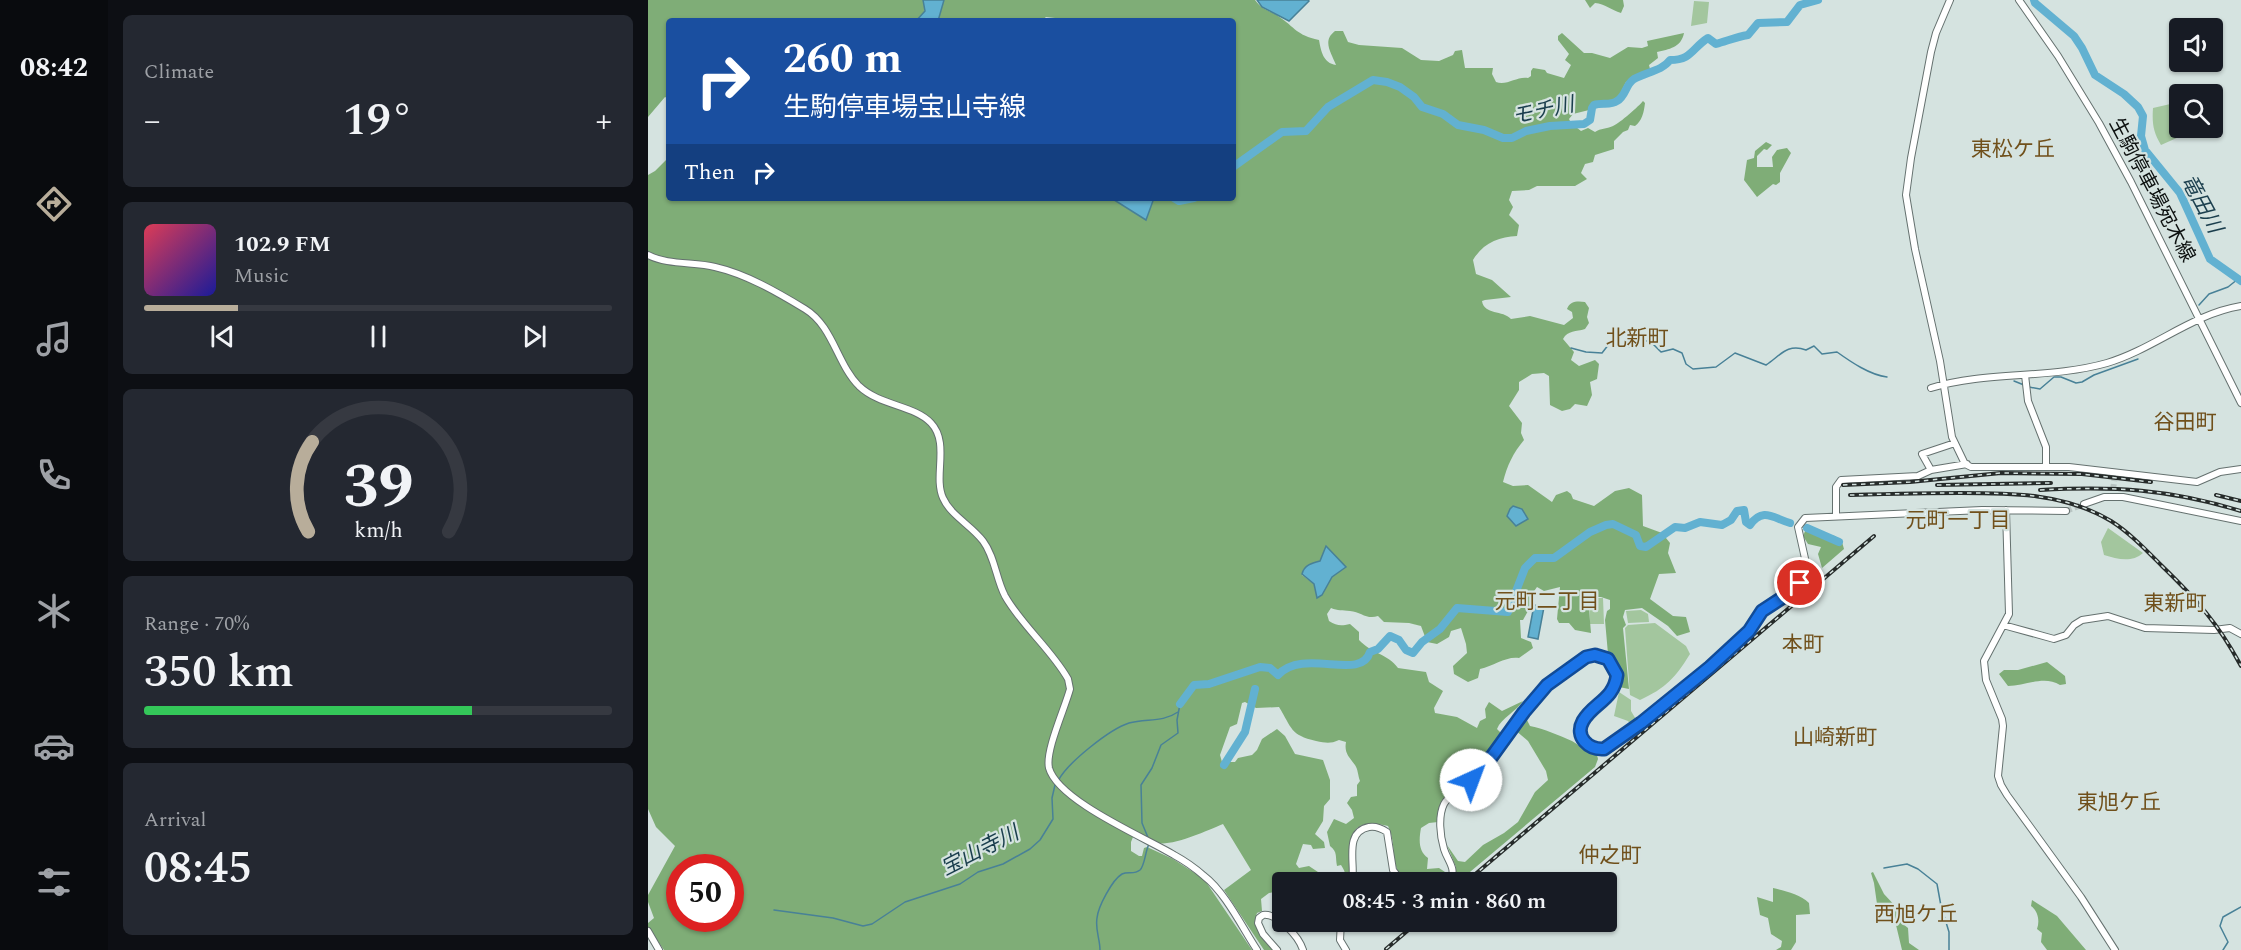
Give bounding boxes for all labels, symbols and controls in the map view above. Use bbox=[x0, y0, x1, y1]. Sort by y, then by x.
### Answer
map controls bbox=[2169, 18, 2223, 138]
button: sound bbox=[2169, 18, 2223, 72]
text: 260 m bbox=[783, 28, 902, 91]
icon: right bbox=[684, 42, 762, 120]
text: 08:42 bbox=[20, 47, 88, 89]
text: Climate bbox=[144, 57, 214, 87]
button: search bbox=[2169, 84, 2223, 138]
text: 19° bbox=[343, 86, 413, 155]
text: 生駒停車場宝山寺線 bbox=[783, 87, 1026, 129]
water label: モチ川 bbox=[1509, 88, 1579, 133]
text: − bbox=[144, 96, 161, 146]
text: + bbox=[596, 96, 612, 146]
street label: 生駒停車場宛木線 bbox=[2101, 112, 2203, 268]
district label: 東松ケ丘 bbox=[1971, 134, 2055, 166]
text: Then bbox=[684, 156, 735, 189]
icon: right bbox=[747, 156, 780, 189]
water label: 竜田川 bbox=[2172, 169, 2231, 241]
icon: directions bbox=[33, 183, 75, 225]
text: 102.9 FM bbox=[234, 228, 331, 261]
text: Music bbox=[234, 261, 289, 291]
icon: music bbox=[33, 318, 75, 360]
icon: previous bbox=[206, 320, 239, 353]
icon: pause bbox=[362, 320, 395, 353]
icon: next bbox=[518, 320, 551, 353]
district label: 北新町 bbox=[1606, 323, 1669, 355]
district label: 谷田町 bbox=[2154, 407, 2217, 439]
text: 39 bbox=[343, 440, 413, 535]
icon: phone bbox=[33, 454, 75, 496]
district label: 元町一丁目 bbox=[1906, 505, 2011, 537]
text: km/h bbox=[354, 514, 402, 547]
pin bbox=[1774, 557, 1825, 608]
icon: arrive bbox=[1783, 566, 1816, 599]
district label: 元町二丁目 bbox=[1495, 586, 1600, 618]
district label: 東新町 bbox=[2144, 588, 2207, 620]
icon: climate bbox=[33, 590, 75, 632]
text: Range · 70% bbox=[144, 609, 249, 639]
district label: 本町 bbox=[1782, 629, 1824, 661]
text: 350 km bbox=[144, 638, 294, 707]
district label: 山崎新町 bbox=[1793, 722, 1877, 754]
icon: car bbox=[33, 725, 75, 767]
position arrow bbox=[1439, 748, 1503, 812]
district label: 東旭ケ丘 bbox=[2077, 787, 2161, 819]
text: Arrival bbox=[144, 805, 206, 835]
water label: 宝山寺川 bbox=[935, 817, 1026, 884]
text: 08:45 bbox=[144, 834, 252, 903]
district label: 仲之町 bbox=[1579, 840, 1642, 872]
speed limit sign: 50 bbox=[666, 854, 744, 932]
icon: filters bbox=[33, 861, 75, 903]
text: 08:45 · 3 min · 860 m bbox=[1343, 885, 1546, 918]
district label: 西旭ケ丘 bbox=[1874, 899, 1958, 931]

